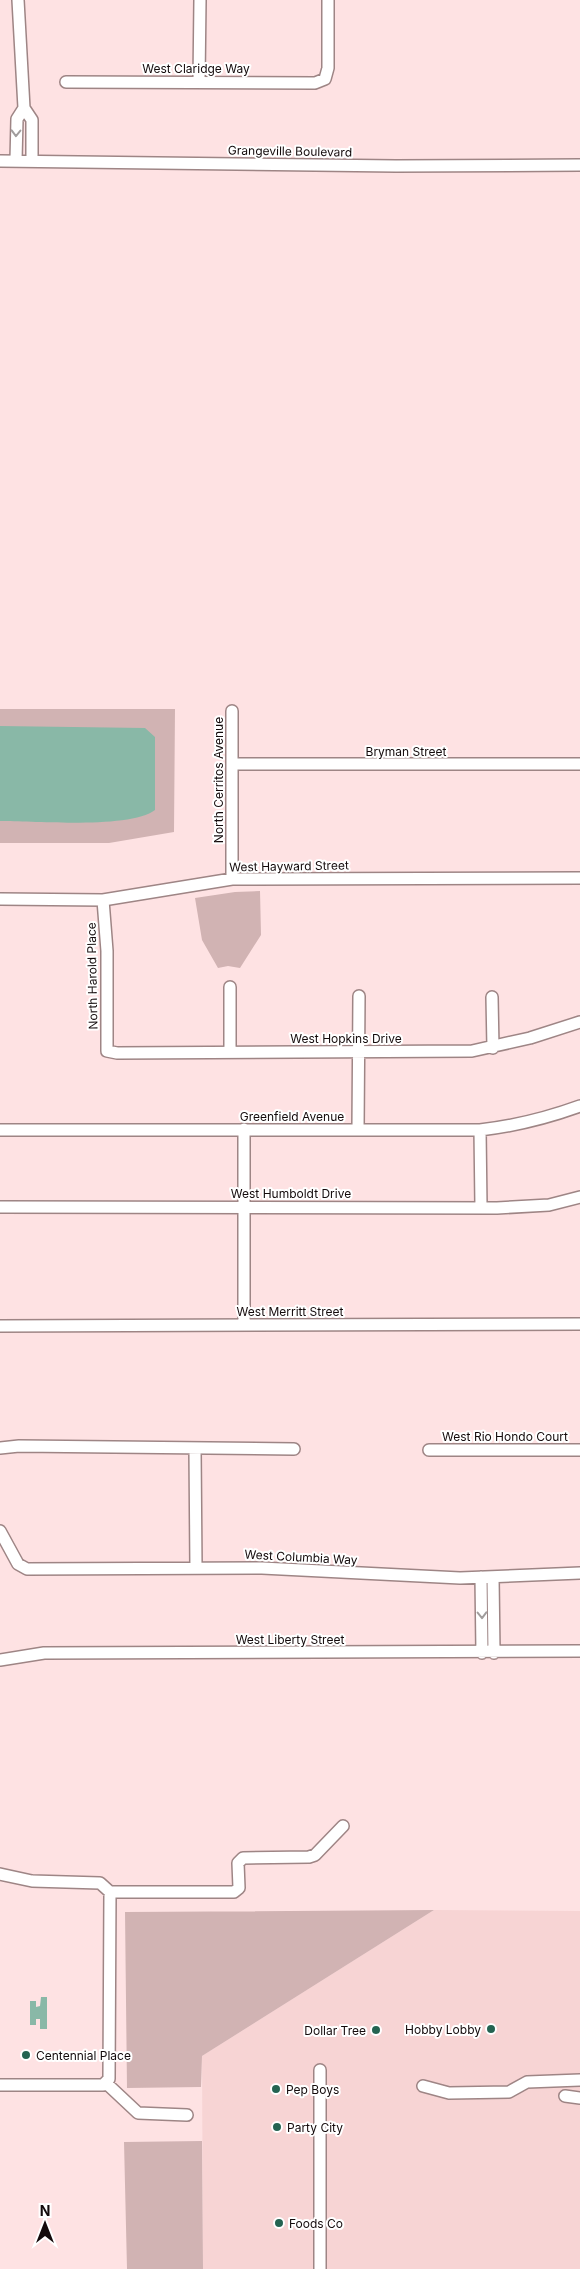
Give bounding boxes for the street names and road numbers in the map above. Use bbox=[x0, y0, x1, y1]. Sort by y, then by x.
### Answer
street label: West Claridge Way bbox=[142, 61, 250, 76]
street label: Grangeville Boulevard bbox=[228, 142, 352, 160]
street label: North Cerritos Avenue bbox=[211, 717, 226, 843]
street label: Bryman Street bbox=[366, 744, 447, 759]
street label: West Hayward Street bbox=[229, 857, 349, 875]
street label: North Harold Place bbox=[84, 922, 100, 1030]
street label: West Hopkins Drive bbox=[290, 1031, 402, 1046]
street label: Greenfield Avenue bbox=[240, 1109, 344, 1124]
street label: West Humboldt Drive bbox=[231, 1186, 351, 1201]
street label: West Merritt Street bbox=[237, 1304, 343, 1319]
street label: West Rio Hondo Court bbox=[442, 1429, 568, 1444]
street label: West Columbia Way bbox=[244, 1547, 358, 1567]
street label: West Liberty Street bbox=[236, 1632, 344, 1647]

